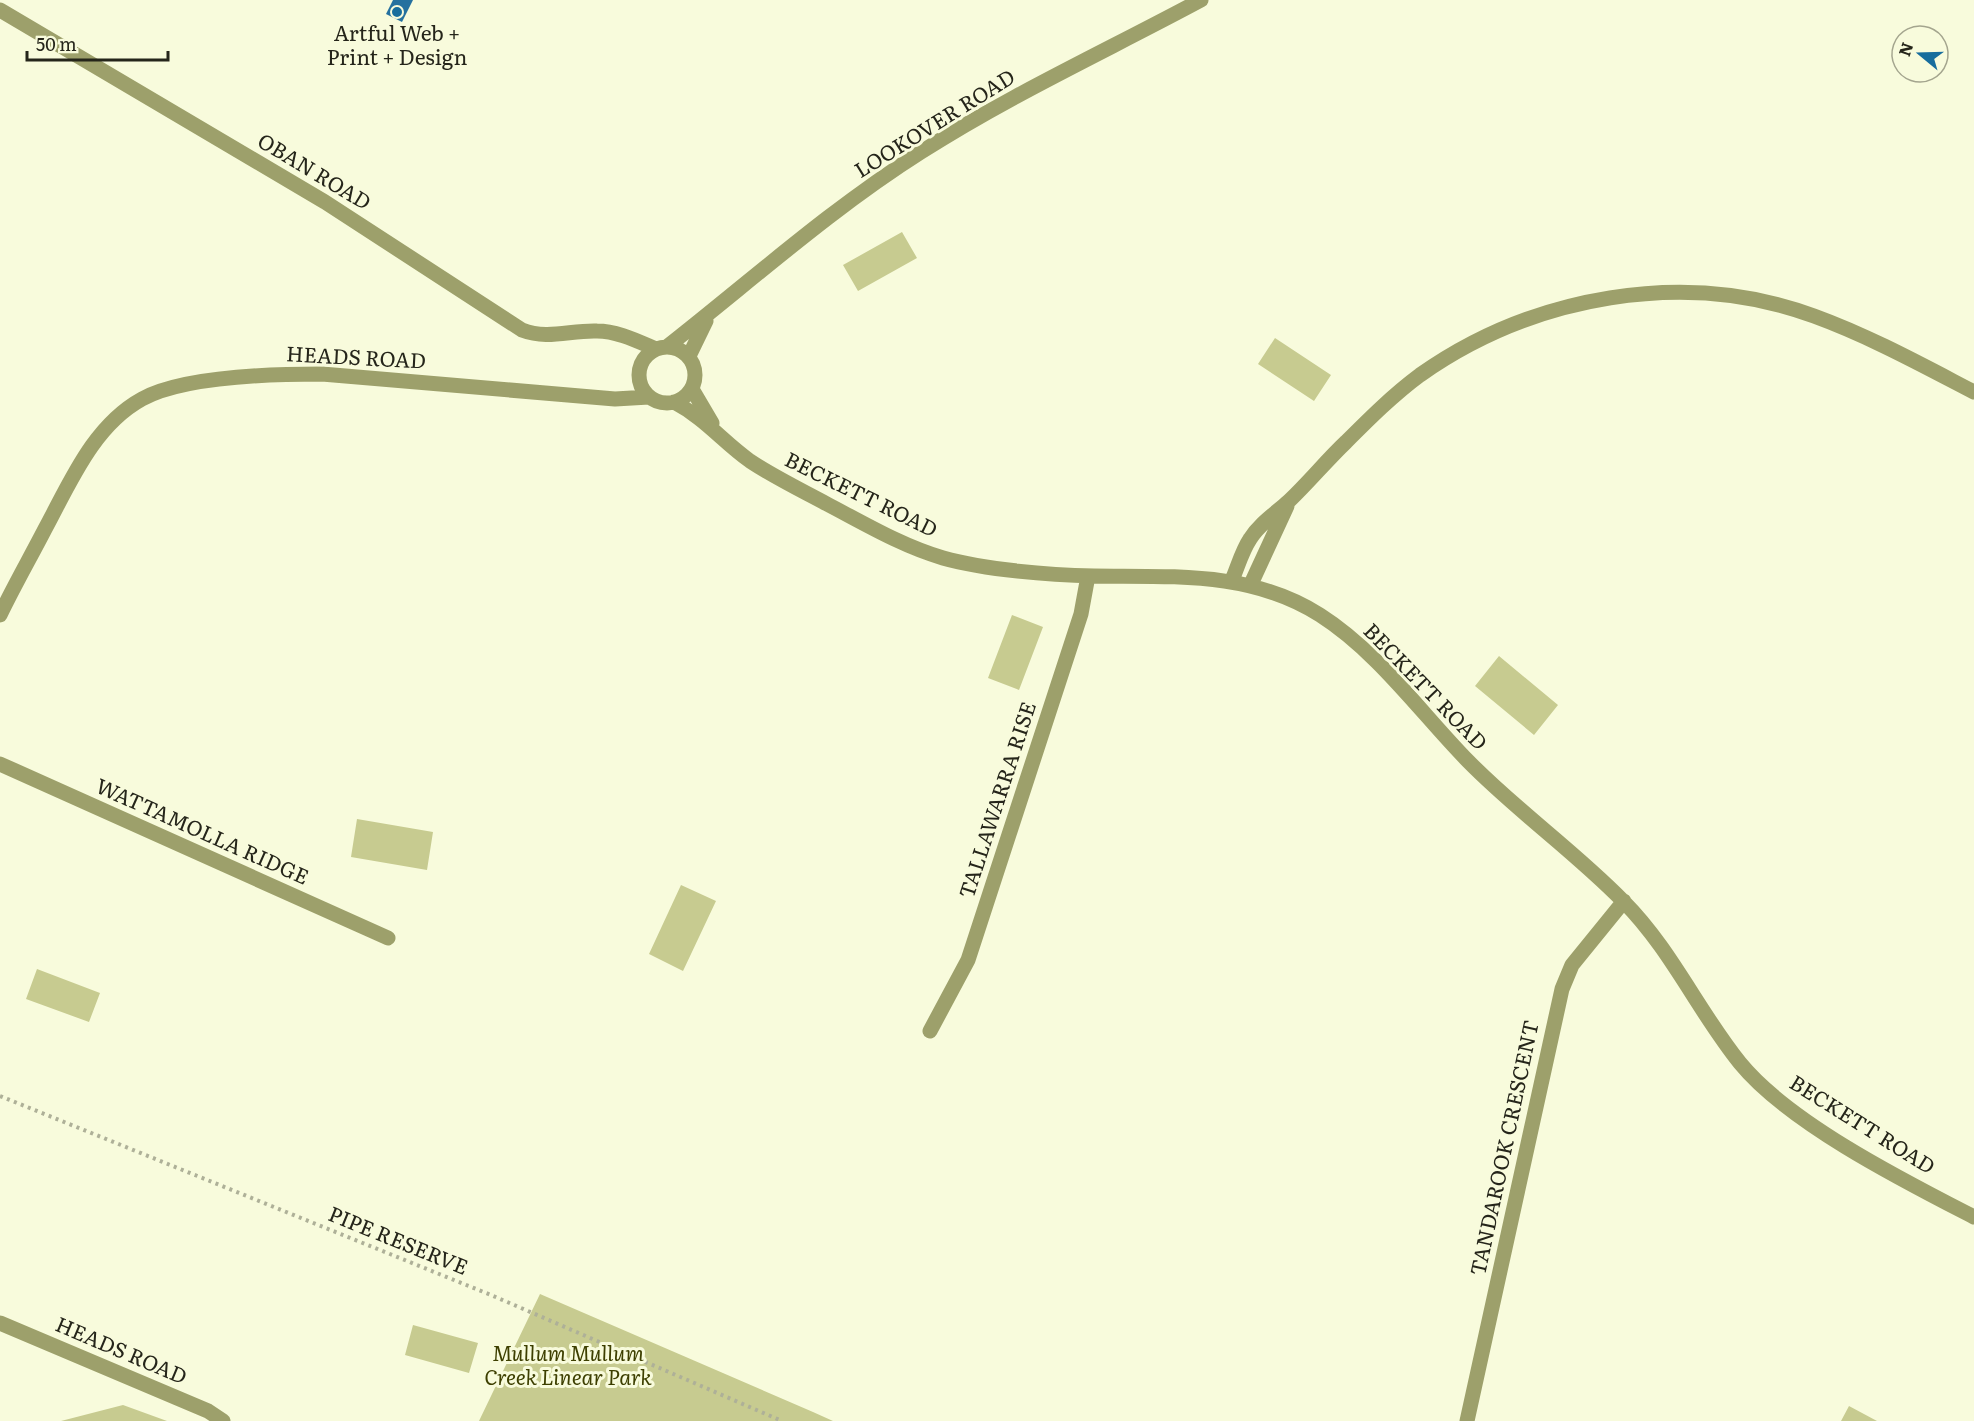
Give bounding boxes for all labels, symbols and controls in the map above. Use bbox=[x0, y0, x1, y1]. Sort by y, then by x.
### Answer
marker: Artful Web + Print + Design bbox=[390, 5, 404, 19]
place label: Artful Web + Print + Design bbox=[327, 16, 467, 71]
scale bar bbox=[27, 24, 168, 62]
north arrow bbox=[1890, 24, 1950, 84]
text: 50 m bbox=[36, 30, 77, 57]
text: N bbox=[1891, 39, 1918, 59]
street label: LOOKOVER ROAD bbox=[847, 60, 1020, 184]
street label: OBAN ROAD bbox=[253, 124, 378, 216]
street label: HEADS ROAD bbox=[285, 336, 427, 375]
street label: BECKETT ROAD bbox=[780, 442, 944, 543]
street label: BECKETT ROAD bbox=[1358, 615, 1496, 756]
street label: TALLAWARRA RISE bbox=[949, 697, 1042, 902]
street label: WATTAMOLLA RIDGE bbox=[92, 769, 315, 891]
street label: TANDAROOK CRESCENT bbox=[1460, 1017, 1545, 1278]
street label: BECKETT ROAD bbox=[1784, 1066, 1942, 1180]
street label: PIPE RESERVE bbox=[324, 1197, 473, 1281]
street label: HEADS ROAD bbox=[51, 1307, 193, 1390]
park label: Mullum Mullum Creek Linear Park bbox=[484, 1336, 652, 1391]

